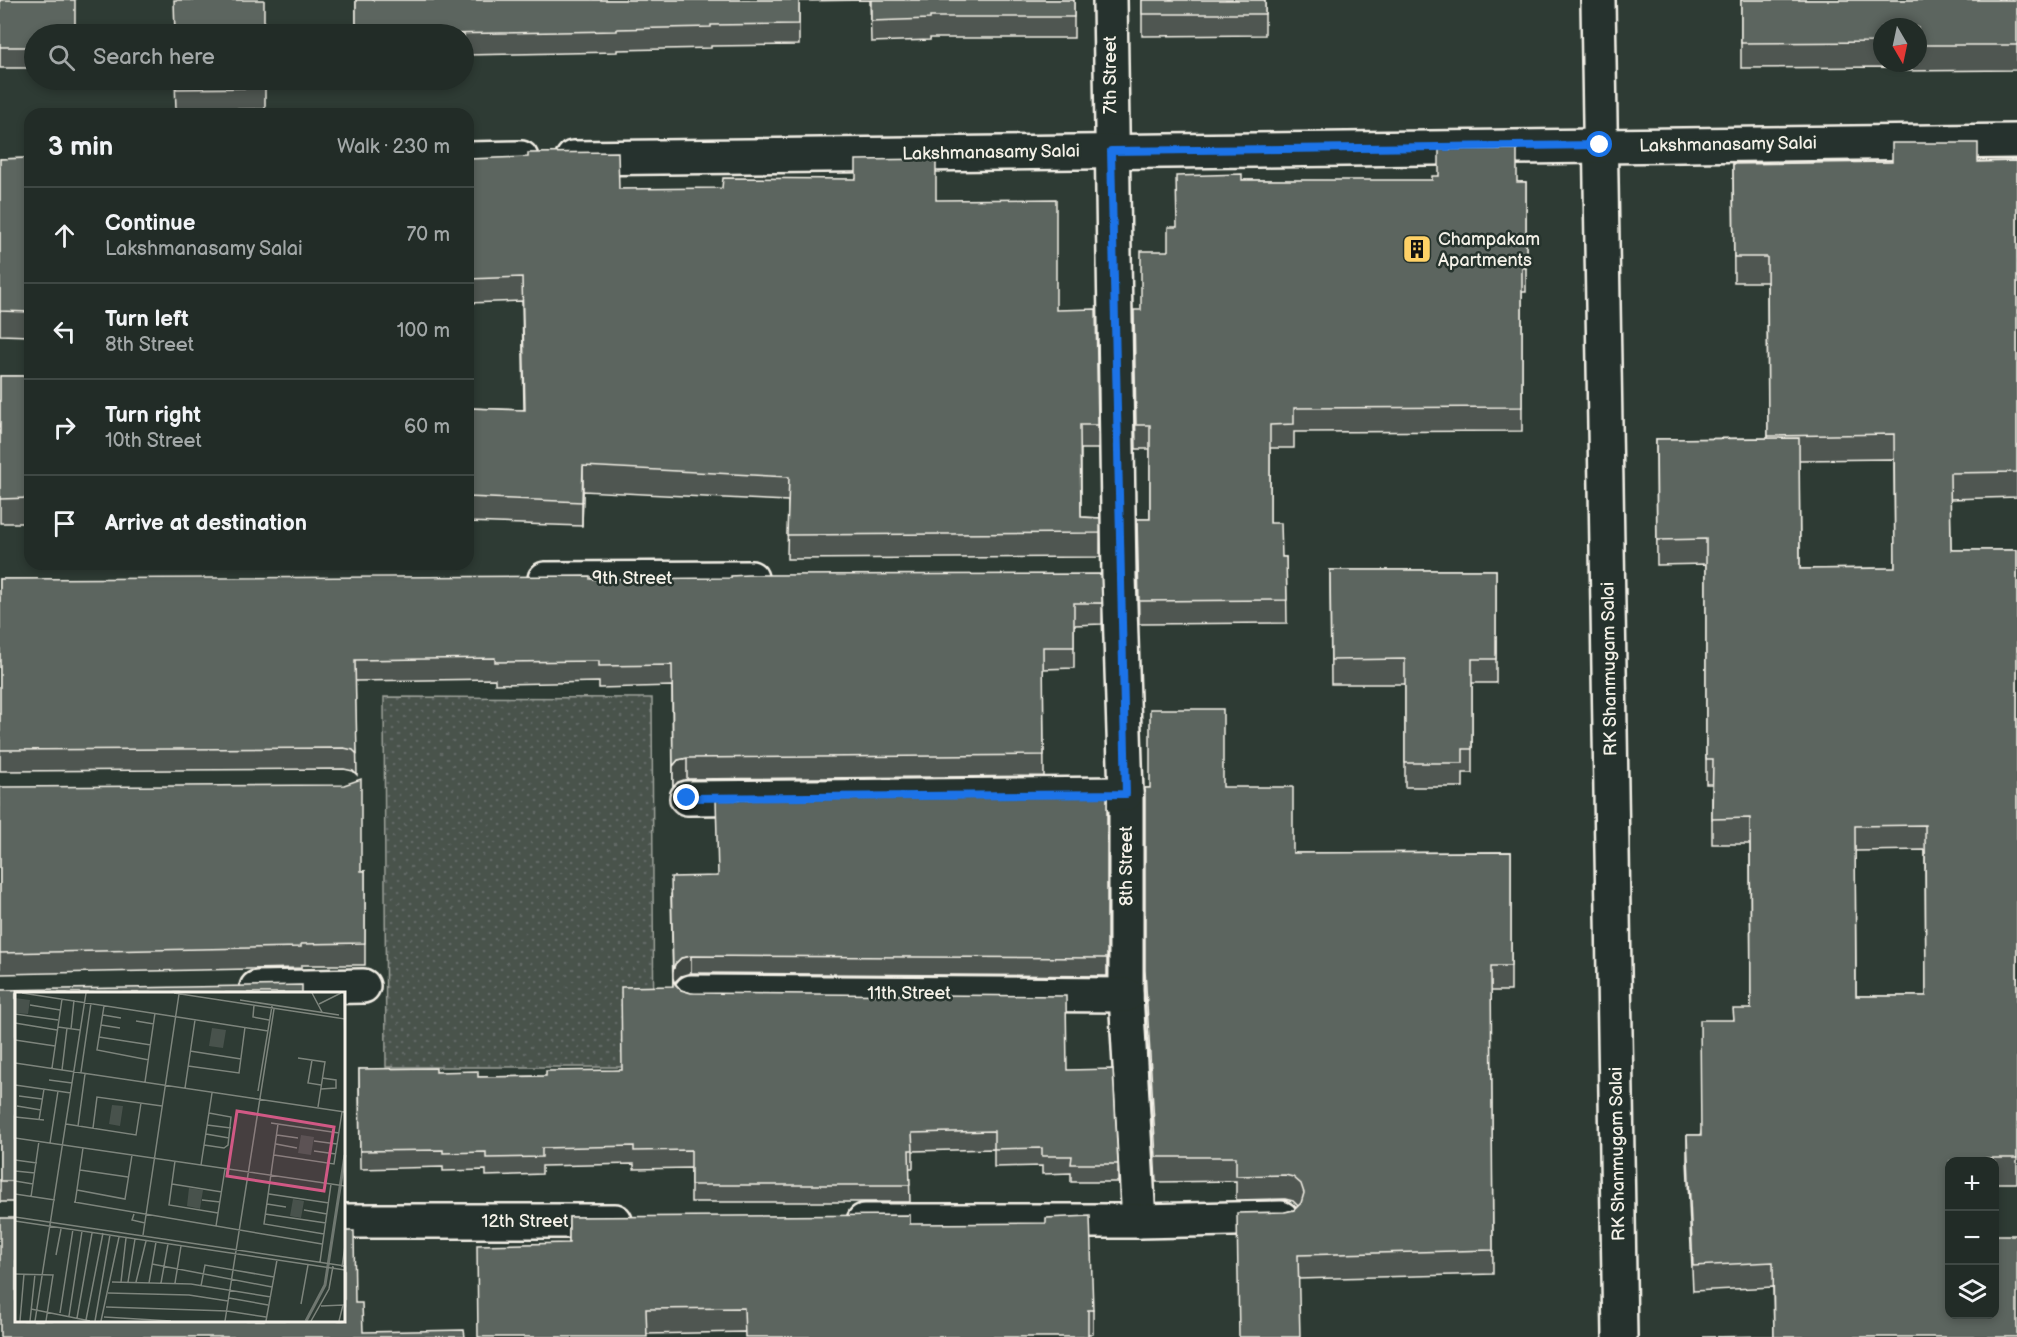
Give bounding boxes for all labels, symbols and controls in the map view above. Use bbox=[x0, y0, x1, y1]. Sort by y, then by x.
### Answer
north arrow bbox=[1873, 18, 1927, 72]
search box bbox=[24, 24, 474, 90]
street label: 7th Street bbox=[1100, 35, 1121, 114]
icon: search bbox=[45, 41, 78, 74]
text: Search here bbox=[93, 44, 215, 71]
route start bbox=[1586, 131, 1612, 157]
text: 3 min bbox=[48, 132, 113, 163]
street label: Lakshmanasamy Salai bbox=[1639, 132, 1817, 157]
text: Walk · 230 m bbox=[337, 135, 450, 159]
street label: Lakshmanasamy Salai bbox=[902, 140, 1080, 165]
text: Continue bbox=[105, 210, 195, 237]
icon: ahead bbox=[48, 219, 81, 252]
text: 70 m bbox=[406, 223, 450, 247]
place label: Champakam Apartments bbox=[1438, 229, 1540, 271]
building icon: Champakam Apartments bbox=[1401, 233, 1433, 265]
text: Lakshmanasamy Salai bbox=[105, 237, 303, 261]
text: Turn left bbox=[105, 306, 189, 333]
icon: left bbox=[48, 315, 81, 348]
text: 100 m bbox=[397, 319, 450, 343]
text: 8th Street bbox=[105, 333, 194, 357]
text: Turn right bbox=[105, 402, 201, 429]
icon: right bbox=[48, 411, 81, 444]
text: 60 m bbox=[404, 415, 450, 439]
text: 10th Street bbox=[105, 429, 202, 453]
icon: arrive bbox=[48, 507, 81, 540]
text: Arrive at destination bbox=[105, 510, 307, 537]
street label: 9th Street bbox=[592, 568, 672, 589]
street label: RK Shanmugam Salai bbox=[1597, 582, 1622, 756]
route end bbox=[673, 784, 699, 810]
street label: 8th Street bbox=[1116, 826, 1137, 906]
street label: 11th Street bbox=[867, 983, 951, 1004]
inset map bbox=[15, 992, 345, 1322]
street label: RK Shanmugam Salai bbox=[1605, 1067, 1630, 1241]
map controls bbox=[1945, 1157, 1999, 1319]
button: + bbox=[1945, 1157, 1999, 1211]
street label: 12th Street bbox=[482, 1211, 569, 1232]
button: − bbox=[1945, 1211, 1999, 1265]
button: layers bbox=[1945, 1265, 1999, 1319]

